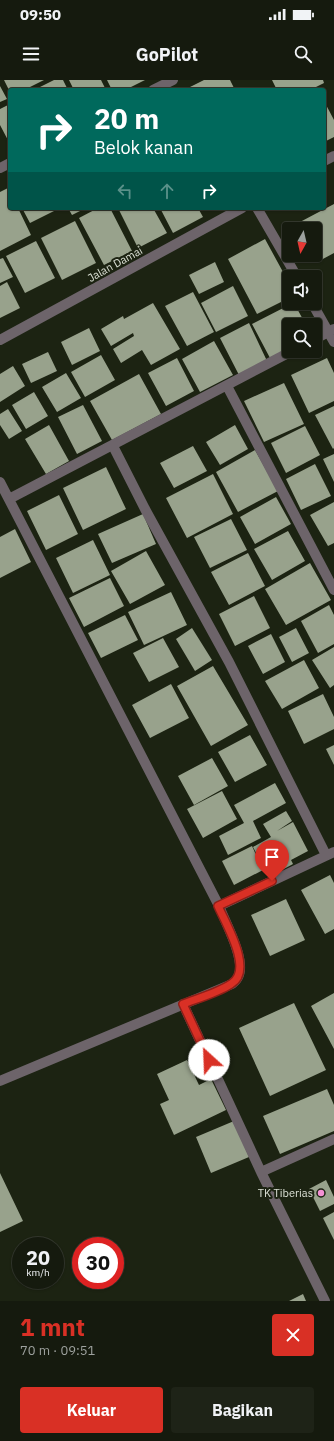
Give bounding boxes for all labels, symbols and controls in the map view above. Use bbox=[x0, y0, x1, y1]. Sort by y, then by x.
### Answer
text: 09:50 bbox=[20, 5, 61, 24]
icon: menu bbox=[20, 43, 42, 65]
text: GoPilot bbox=[136, 43, 198, 66]
icon: search bbox=[292, 43, 314, 65]
text: 20 m bbox=[94, 100, 159, 137]
icon: right bbox=[28, 104, 80, 156]
text: Belok kanan bbox=[94, 136, 193, 159]
icon: left bbox=[114, 180, 136, 202]
icon: ahead bbox=[156, 180, 178, 202]
icon: right bbox=[198, 180, 220, 202]
north arrow bbox=[282, 222, 322, 262]
map controls bbox=[282, 222, 322, 358]
street label: Jalan Damai bbox=[85, 243, 145, 285]
button: sound bbox=[282, 270, 322, 310]
button: search bbox=[282, 318, 322, 358]
pin bbox=[255, 840, 289, 881]
icon: arrive bbox=[261, 846, 283, 868]
position arrow bbox=[188, 1039, 230, 1081]
place label: TK Tiberias bbox=[258, 1186, 313, 1200]
marker: TK Tiberias bbox=[316, 1188, 326, 1198]
speed limit sign: 30 bbox=[72, 1237, 124, 1289]
text: 20 bbox=[26, 1244, 50, 1271]
text: km/h bbox=[26, 1266, 50, 1279]
text: 1 mnt bbox=[20, 1311, 85, 1343]
button: close bbox=[272, 1314, 314, 1356]
text: 70 m · 09:51 bbox=[20, 1342, 95, 1359]
button: Keluar bbox=[20, 1387, 163, 1433]
button: Bagikan bbox=[171, 1387, 314, 1433]

